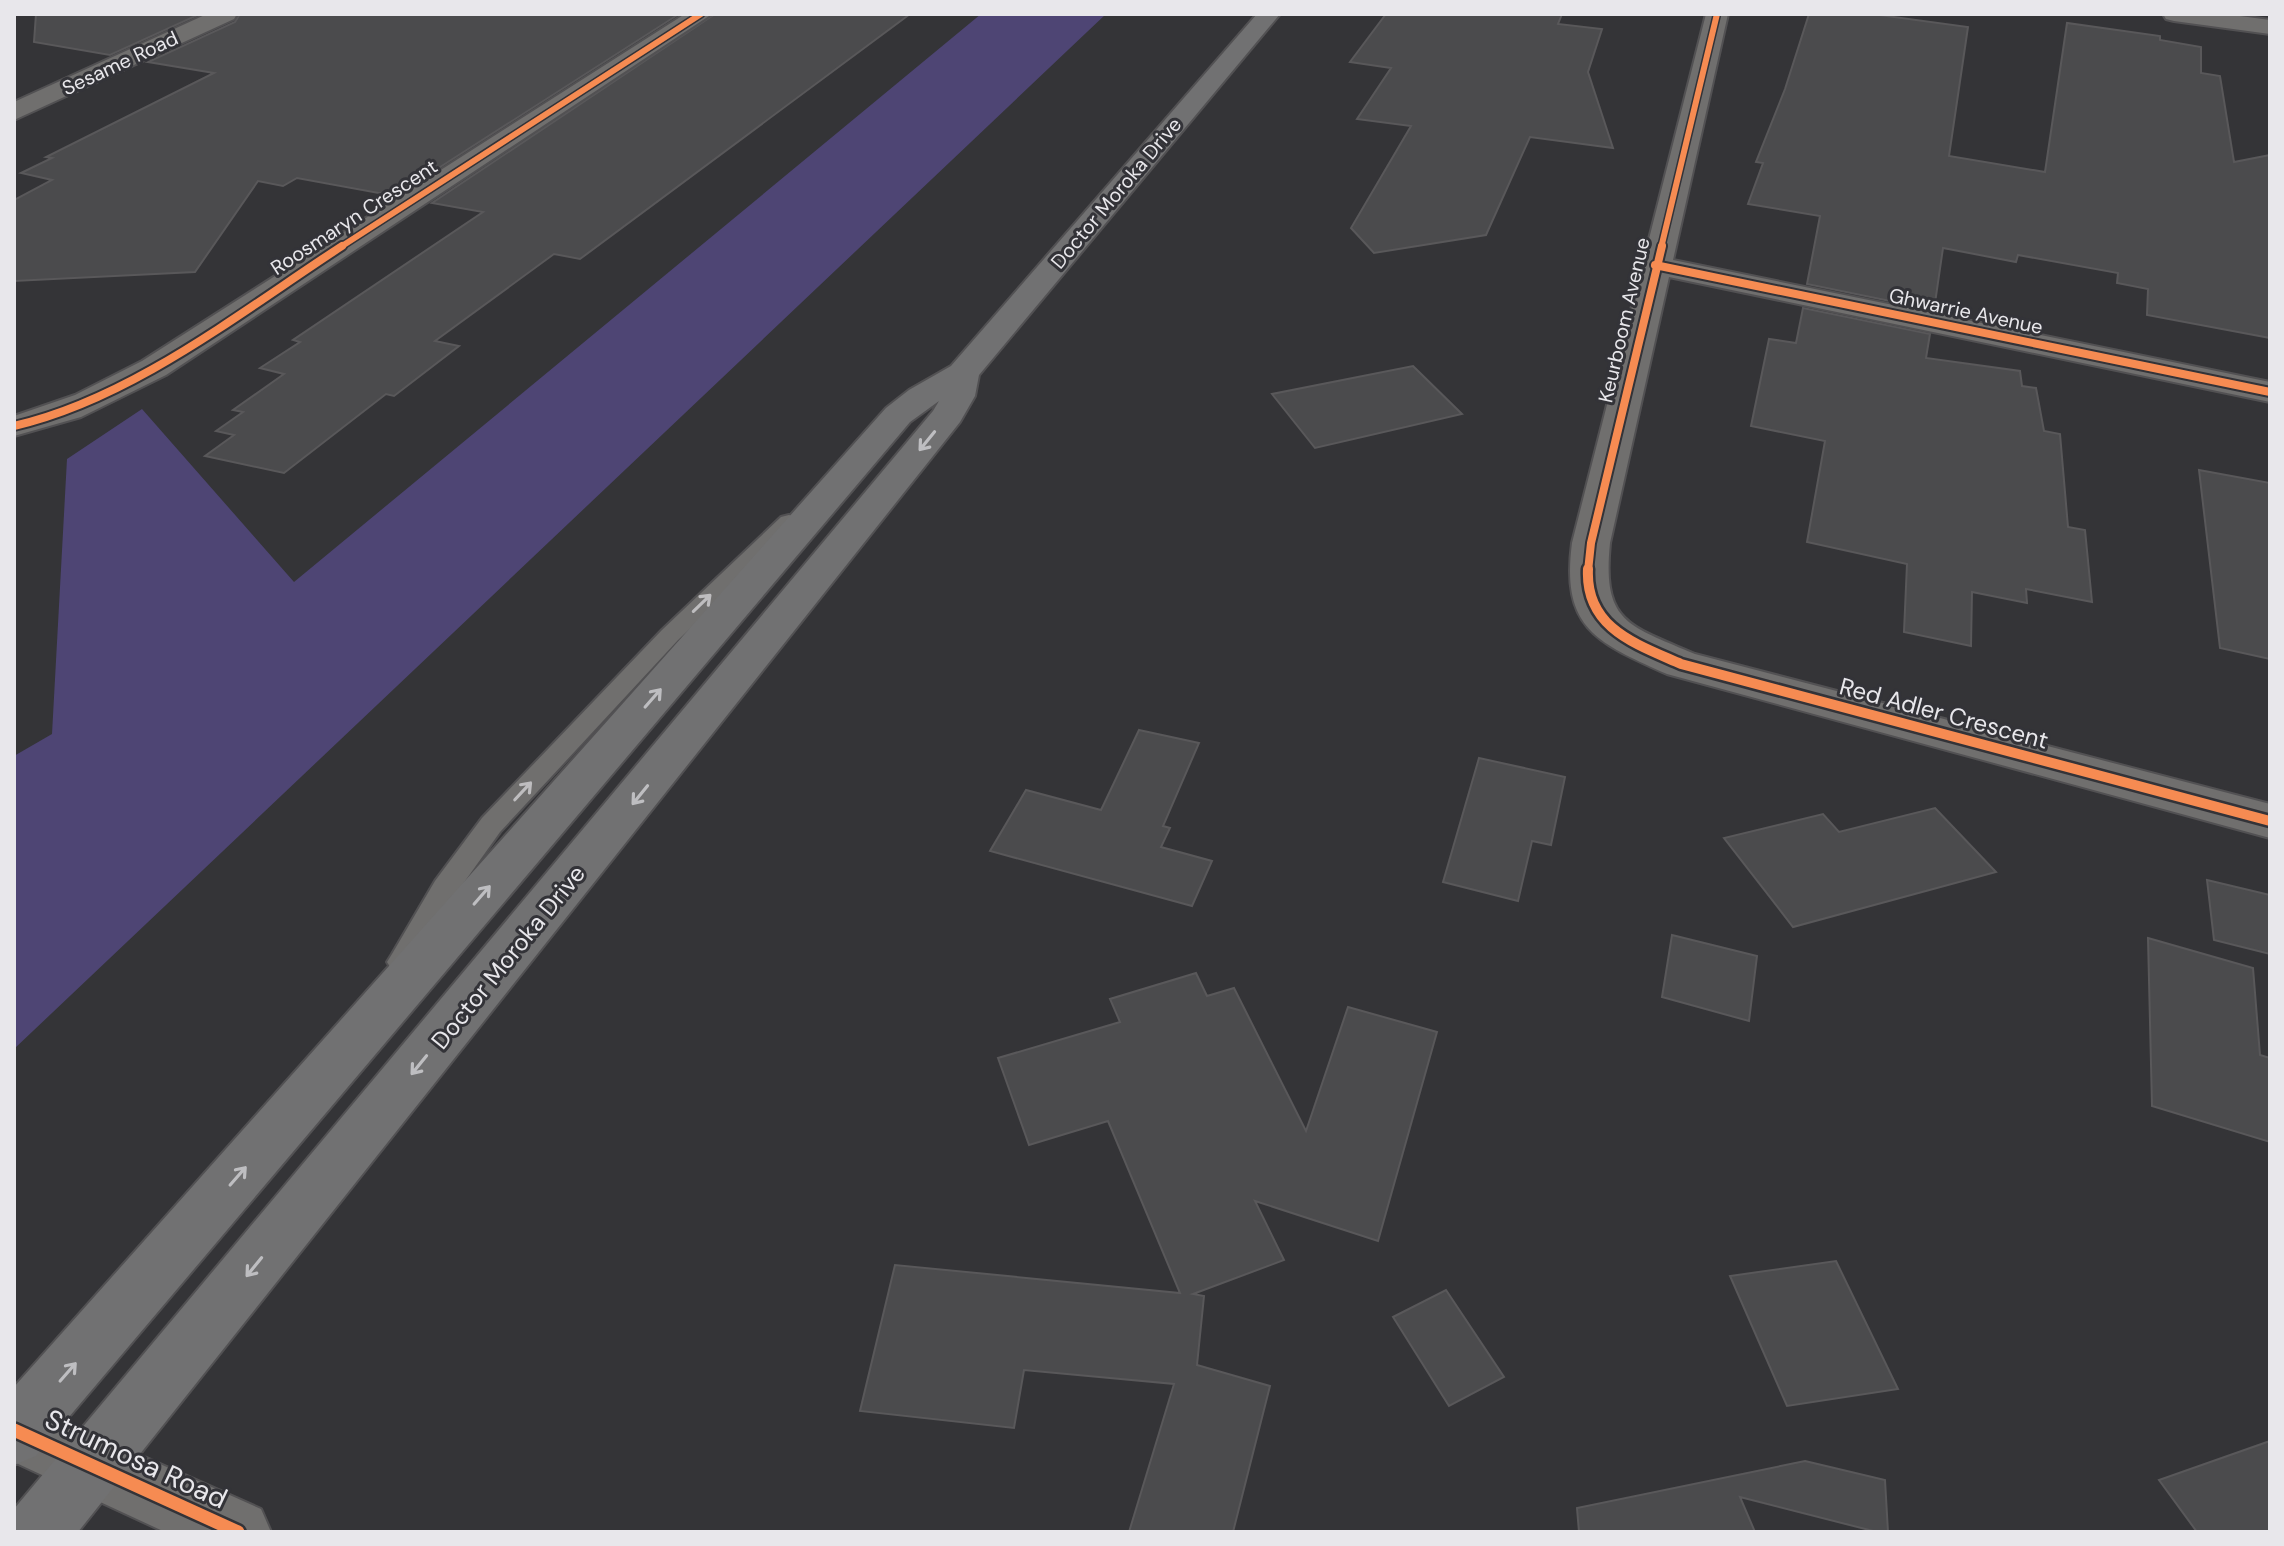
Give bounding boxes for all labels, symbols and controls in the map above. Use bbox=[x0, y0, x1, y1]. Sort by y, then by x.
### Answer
street label: Sesame Road bbox=[58, 25, 182, 101]
street label: Doctor Moroka Drive bbox=[1045, 112, 1187, 274]
street label: Roosmaryn Crescent bbox=[266, 153, 443, 281]
street label: Keurboom Avenue bbox=[1592, 235, 1656, 405]
street label: Ghwarrie Avenue bbox=[1887, 282, 2045, 340]
one-way arrow bbox=[919, 430, 937, 451]
one-way arrow bbox=[692, 594, 711, 613]
street label: Red Adler Crescent bbox=[1836, 670, 2052, 756]
one-way arrow bbox=[643, 689, 661, 709]
one-way arrow bbox=[513, 781, 532, 801]
one-way arrow bbox=[631, 784, 649, 804]
street label: Doctor Moroka Drive bbox=[424, 859, 592, 1055]
one-way arrow bbox=[473, 885, 491, 905]
one-way arrow bbox=[410, 1054, 428, 1075]
one-way arrow bbox=[229, 1166, 247, 1186]
one-way arrow bbox=[245, 1256, 263, 1276]
one-way arrow bbox=[59, 1362, 77, 1383]
street label: Strumosa Road bbox=[39, 1401, 233, 1517]

